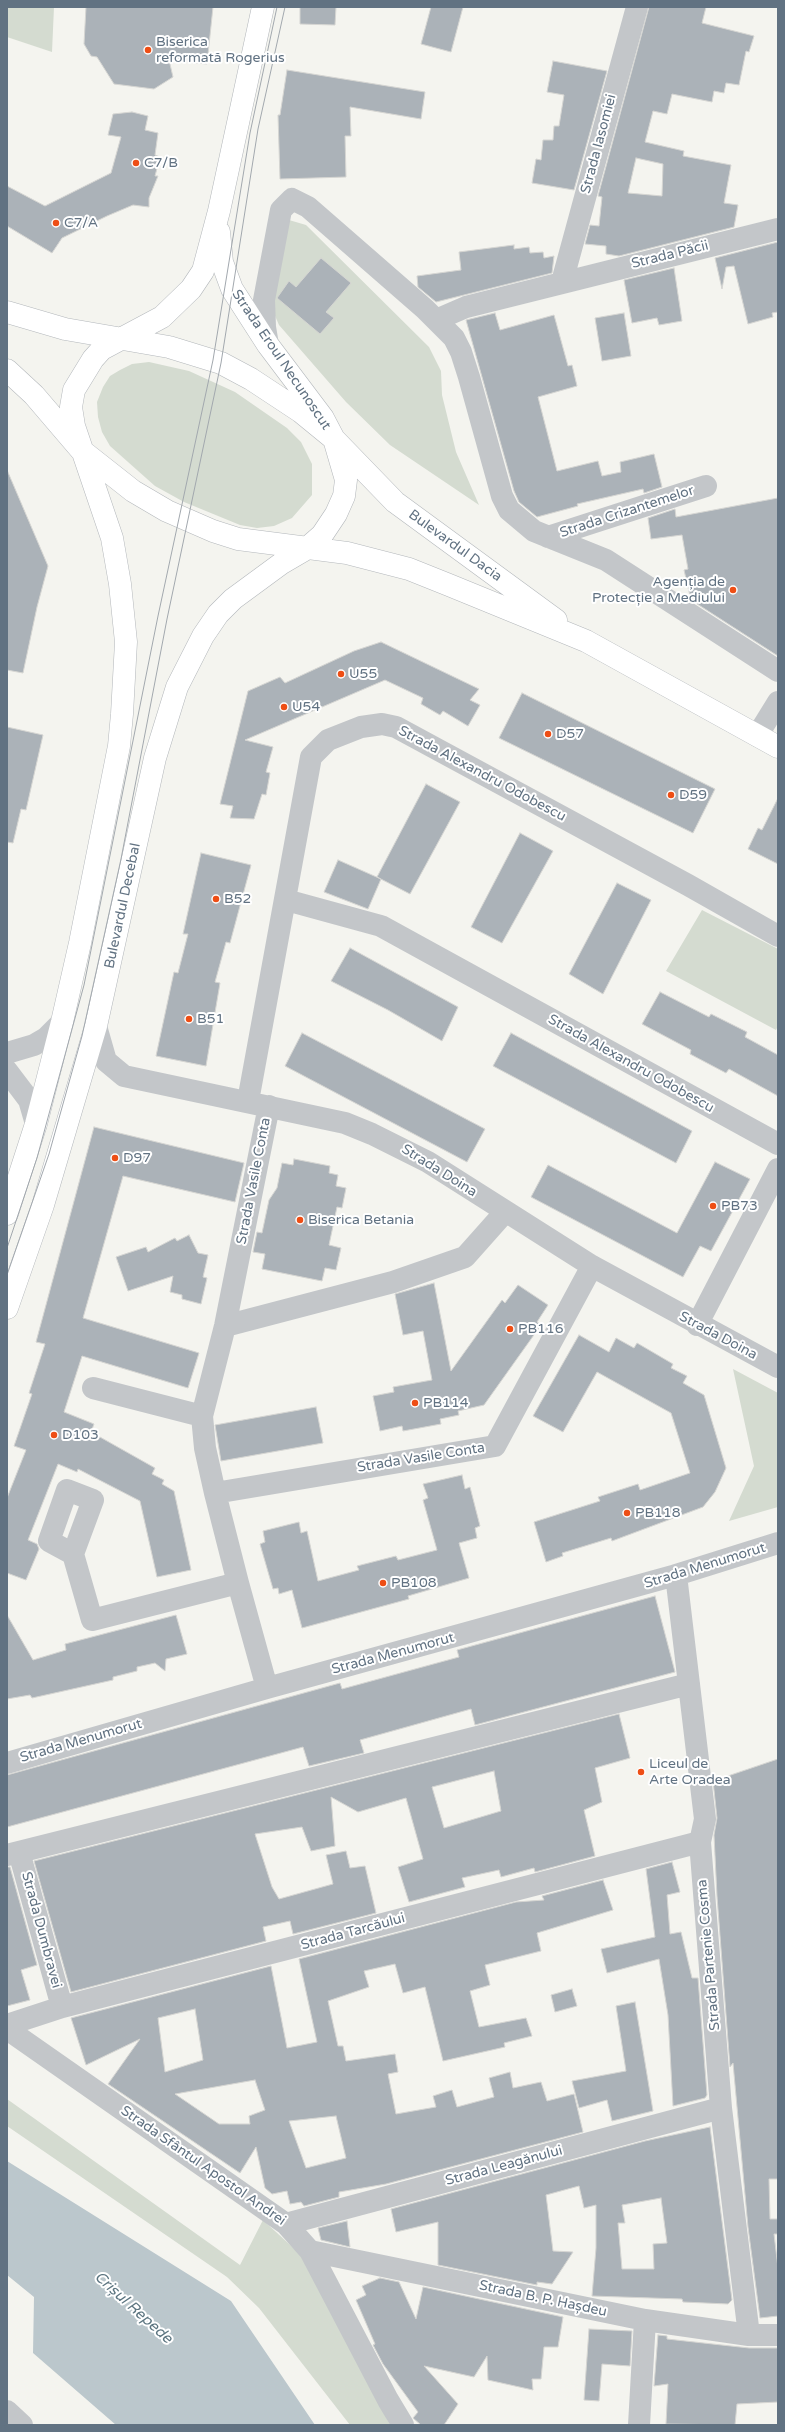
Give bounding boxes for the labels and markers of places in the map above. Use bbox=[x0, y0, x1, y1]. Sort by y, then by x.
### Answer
place label: Biserica reformată Rogerius bbox=[156, 34, 285, 66]
marker: Biserica reformată Rogerius bbox=[143, 45, 153, 55]
place label: C7/B bbox=[144, 155, 178, 171]
marker: C7/B bbox=[131, 158, 141, 168]
place label: C7/A bbox=[64, 215, 98, 231]
marker: C7/A bbox=[51, 218, 61, 228]
place label: Agenția de Protecție a Mediului bbox=[592, 574, 725, 606]
marker: Agenția de Protecție a Mediului bbox=[728, 585, 738, 595]
place label: U55 bbox=[349, 666, 377, 682]
marker: U55 bbox=[336, 669, 346, 679]
place label: U54 bbox=[292, 699, 320, 715]
marker: U54 bbox=[279, 702, 289, 712]
place label: D57 bbox=[556, 726, 584, 742]
marker: D57 bbox=[543, 729, 553, 739]
place label: D59 bbox=[679, 787, 707, 803]
marker: D59 bbox=[666, 790, 676, 800]
place label: B52 bbox=[224, 891, 251, 907]
marker: B52 bbox=[211, 894, 221, 904]
place label: B51 bbox=[197, 1011, 224, 1027]
marker: B51 bbox=[184, 1014, 194, 1024]
place label: D97 bbox=[123, 1150, 151, 1166]
marker: D97 bbox=[110, 1153, 120, 1163]
place label: PB73 bbox=[721, 1198, 758, 1214]
marker: PB73 bbox=[708, 1201, 718, 1211]
place label: Biserica Betania bbox=[308, 1212, 414, 1228]
marker: Biserica Betania bbox=[295, 1215, 305, 1225]
place label: PB116 bbox=[518, 1321, 563, 1337]
marker: PB116 bbox=[505, 1324, 515, 1334]
place label: PB114 bbox=[423, 1395, 468, 1411]
marker: PB114 bbox=[410, 1398, 420, 1408]
place label: D103 bbox=[62, 1427, 99, 1443]
marker: D103 bbox=[49, 1430, 59, 1440]
place label: PB118 bbox=[635, 1505, 680, 1521]
marker: PB118 bbox=[622, 1508, 632, 1518]
place label: PB108 bbox=[391, 1575, 436, 1591]
marker: PB108 bbox=[378, 1578, 388, 1588]
place label: Liceul de Arte Oradea bbox=[649, 1756, 731, 1788]
marker: Liceul de Arte Oradea bbox=[636, 1767, 646, 1777]

